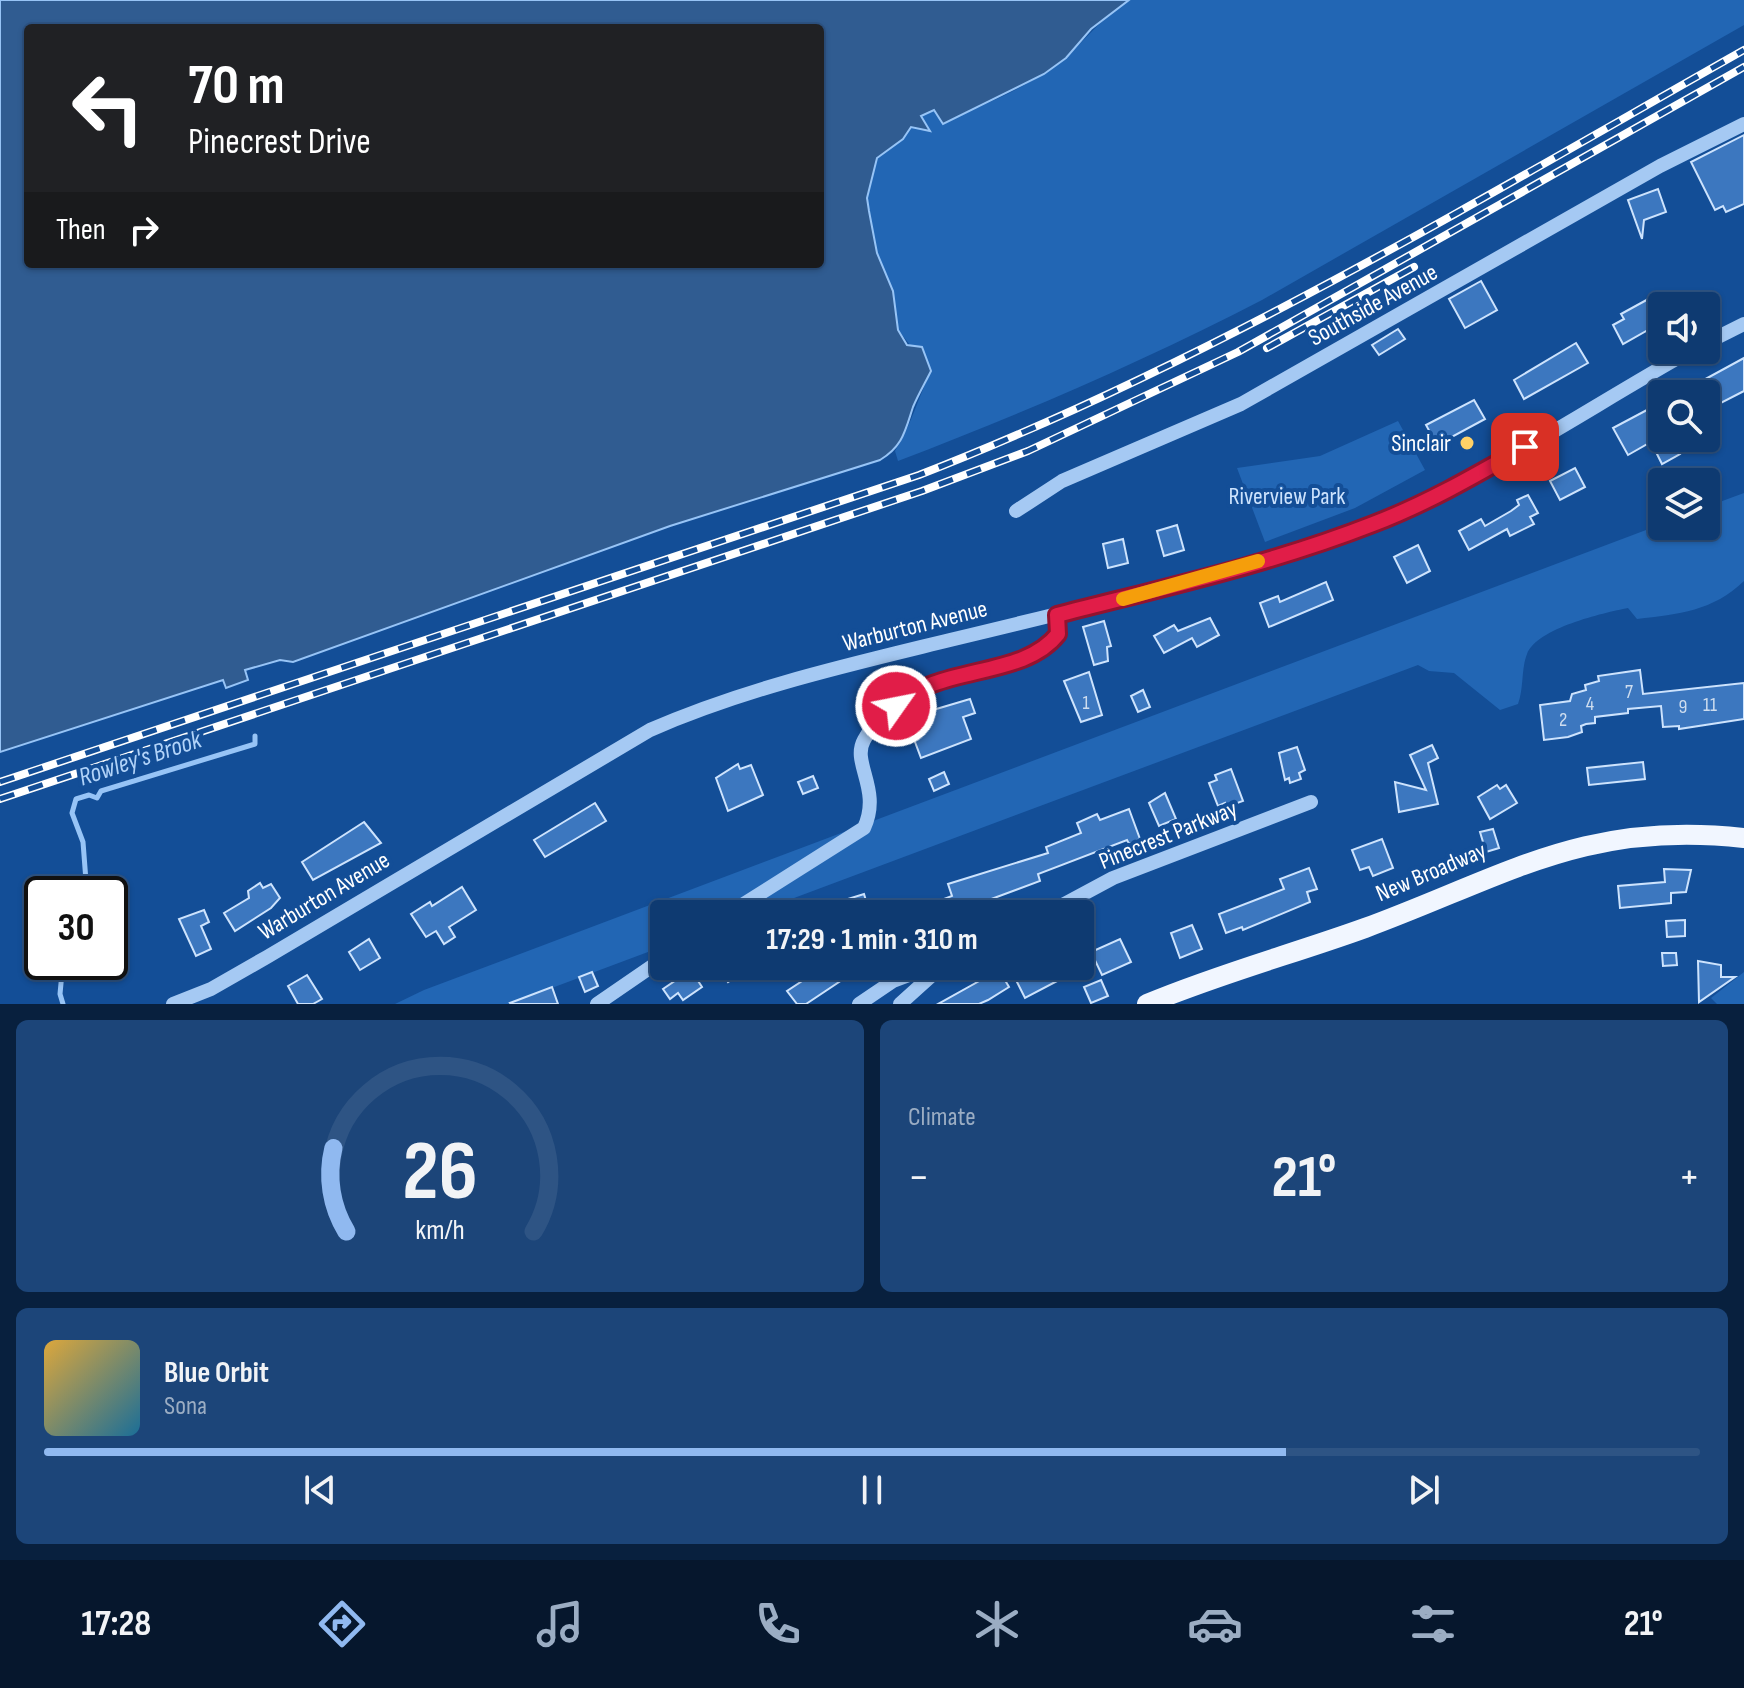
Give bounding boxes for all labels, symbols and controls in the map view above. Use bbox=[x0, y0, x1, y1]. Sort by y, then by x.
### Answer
text: 70 m bbox=[188, 53, 285, 120]
icon: left bbox=[56, 56, 160, 160]
text: Pinecrest Drive bbox=[188, 121, 371, 164]
icon: right bbox=[122, 208, 166, 252]
text: Then bbox=[56, 212, 106, 248]
street label: Southside Avenue bbox=[1303, 258, 1443, 352]
map controls bbox=[1648, 292, 1720, 540]
button: sound bbox=[1648, 292, 1720, 364]
button: search bbox=[1648, 380, 1720, 452]
pin bbox=[1491, 413, 1559, 481]
icon: arrive bbox=[1503, 425, 1547, 469]
place label: Sinclair bbox=[1391, 429, 1451, 458]
marker: Sinclair bbox=[1458, 434, 1476, 452]
button: layers bbox=[1648, 468, 1720, 540]
park label: Riverview Park bbox=[1228, 482, 1346, 511]
street label: Warburton Avenue bbox=[840, 594, 990, 658]
position arrow bbox=[854, 664, 938, 748]
house number: 7 bbox=[1625, 680, 1633, 704]
house number: 1 bbox=[1083, 691, 1090, 715]
house number: 4 bbox=[1586, 692, 1594, 716]
house number: 11 bbox=[1703, 693, 1717, 717]
house number: 9 bbox=[1679, 695, 1687, 719]
house number: 2 bbox=[1559, 708, 1567, 732]
water label: Rowley's Brook bbox=[75, 724, 206, 793]
street label: Pinecrest Parkway bbox=[1095, 794, 1241, 876]
street label: New Broadway bbox=[1372, 836, 1490, 908]
street label: Warburton Avenue bbox=[253, 845, 395, 947]
speed limit sign: 30 bbox=[24, 876, 128, 980]
text: 17:29 · 1 min · 310 m bbox=[766, 922, 978, 958]
text: Climate bbox=[908, 1102, 976, 1133]
text: 26 bbox=[402, 1123, 478, 1223]
text: 21° bbox=[1271, 1142, 1337, 1214]
text: − bbox=[908, 1151, 930, 1204]
text: + bbox=[1678, 1151, 1700, 1204]
text: km/h bbox=[415, 1213, 465, 1248]
text: Blue Orbit bbox=[164, 1355, 269, 1391]
text: Sona bbox=[164, 1391, 207, 1422]
icon: previous bbox=[298, 1468, 342, 1512]
icon: pause bbox=[850, 1468, 894, 1512]
icon: next bbox=[1402, 1468, 1446, 1512]
icon: directions bbox=[314, 1596, 370, 1652]
icon: music bbox=[532, 1596, 588, 1652]
icon: phone bbox=[750, 1596, 806, 1652]
icon: climate bbox=[969, 1596, 1025, 1652]
icon: car bbox=[1187, 1596, 1243, 1652]
icon: filters bbox=[1405, 1596, 1461, 1652]
text: 17:28 bbox=[81, 1603, 151, 1646]
text: 21° bbox=[1624, 1603, 1663, 1646]

